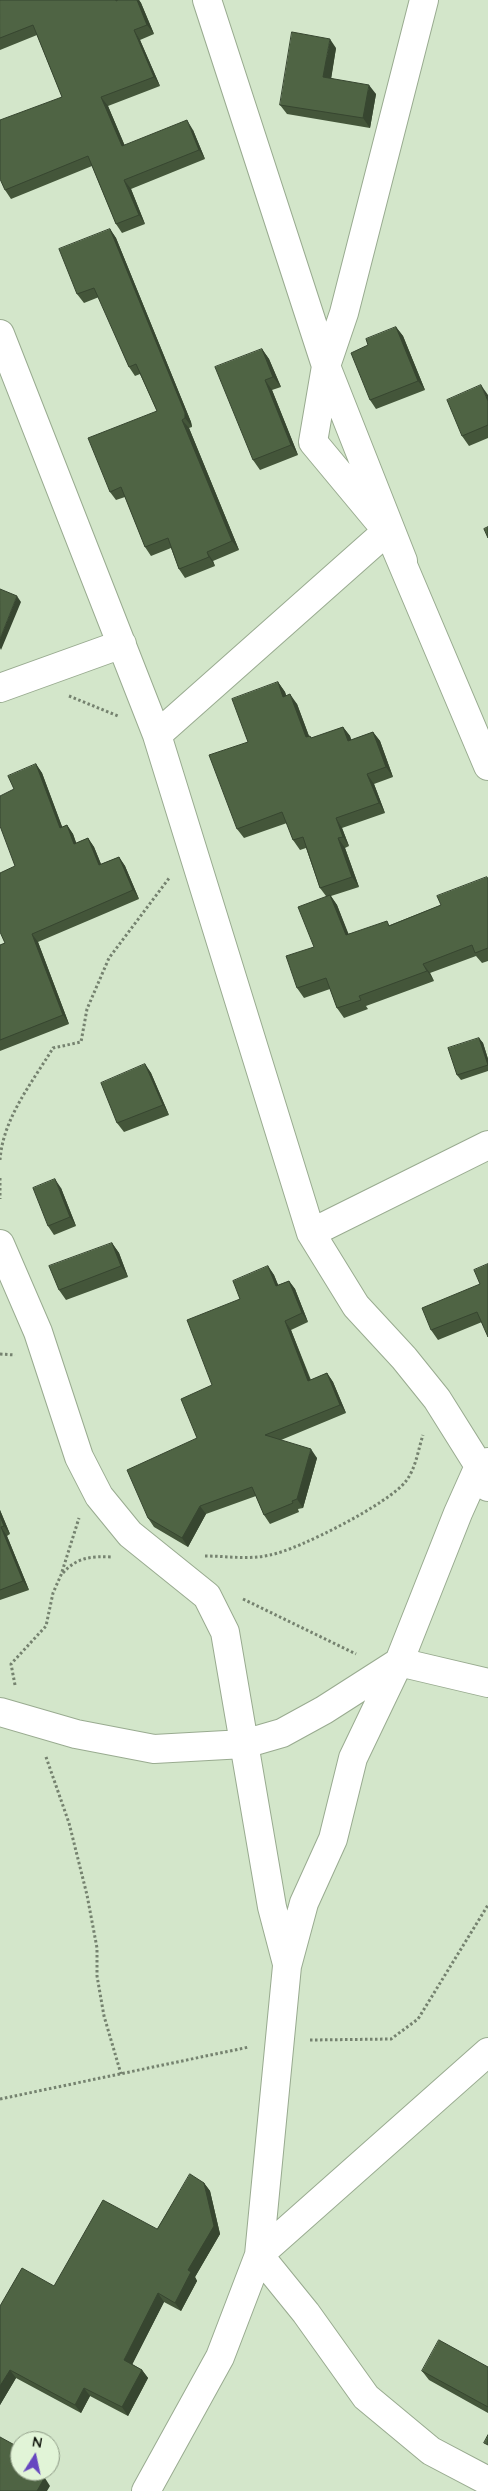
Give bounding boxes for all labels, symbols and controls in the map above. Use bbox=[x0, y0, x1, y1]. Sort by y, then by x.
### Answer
north arrow bbox=[10, 2431, 60, 2481]
text: N bbox=[31, 2432, 44, 2452]

